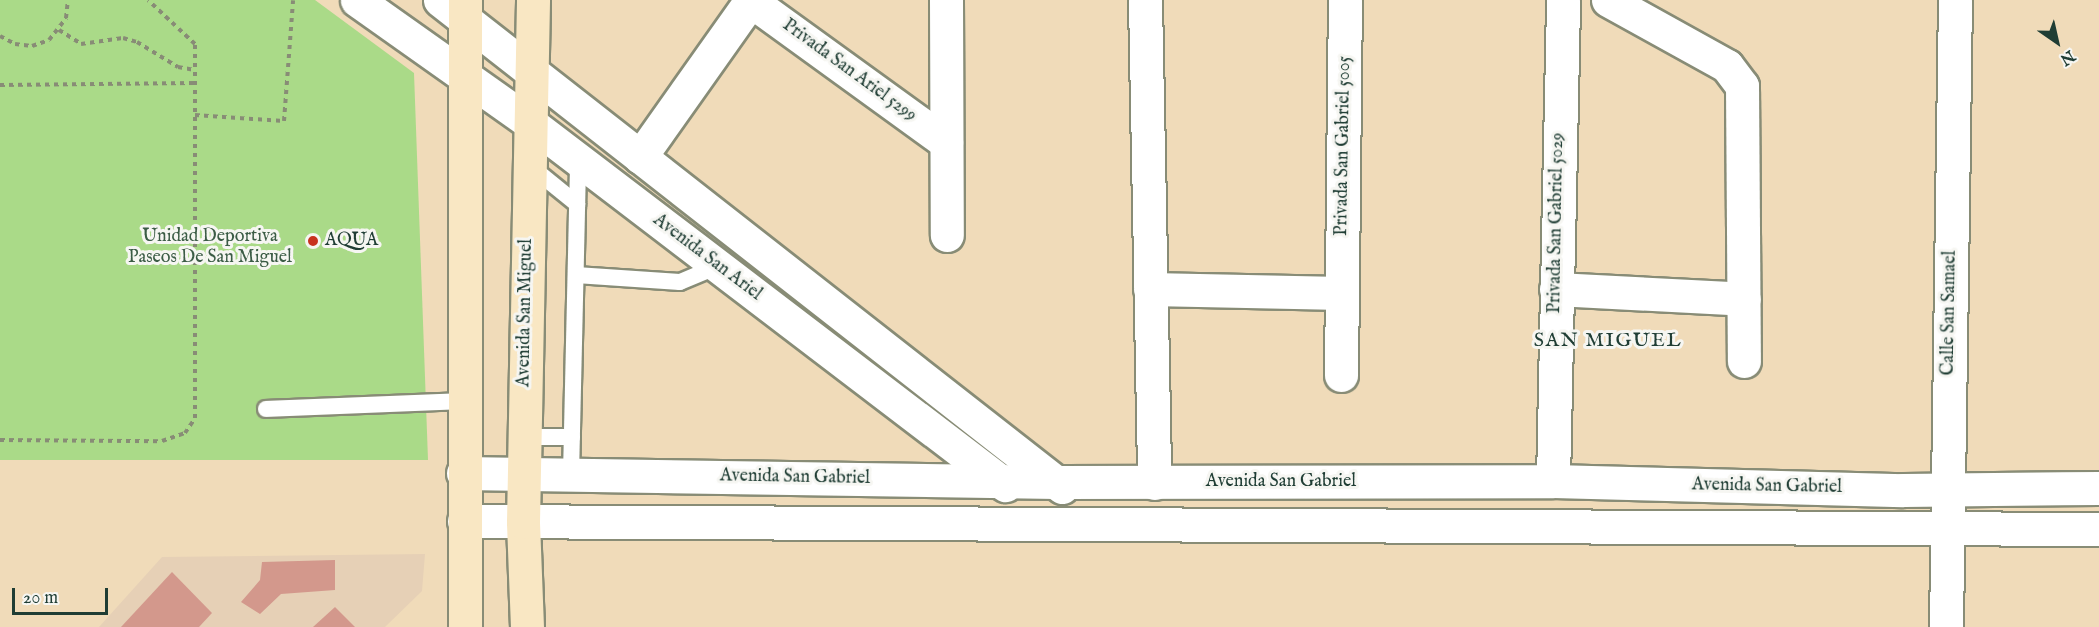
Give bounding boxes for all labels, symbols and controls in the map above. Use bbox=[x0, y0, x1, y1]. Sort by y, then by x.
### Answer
north arrow bbox=[2027, 12, 2087, 72]
street label: Privada San Ariel 5299 bbox=[778, 15, 920, 127]
text: N bbox=[2056, 45, 2078, 69]
street label: Privada San Gabriel 5005 bbox=[1332, 56, 1356, 236]
street label: Privada San Gabriel 5029 bbox=[1545, 132, 1569, 314]
street label: Avenida San Ariel bbox=[648, 210, 766, 306]
park label: Unidad Deportiva Paseos De San Miguel bbox=[128, 227, 292, 270]
place label: AQUA bbox=[325, 230, 378, 252]
marker: AQUA bbox=[306, 234, 320, 248]
street label: Avenida San Miguel bbox=[514, 239, 538, 387]
street label: Calle San Samael bbox=[1938, 250, 1962, 376]
district label: SAN MIGUEL bbox=[1534, 328, 1682, 352]
street label: Avenida San Gabriel bbox=[720, 466, 870, 490]
street label: Avenida San Gabriel bbox=[1206, 471, 1356, 493]
street label: Avenida San Gabriel bbox=[1692, 475, 1842, 499]
scale bar bbox=[15, 576, 111, 614]
text: 20 m bbox=[23, 587, 58, 610]

